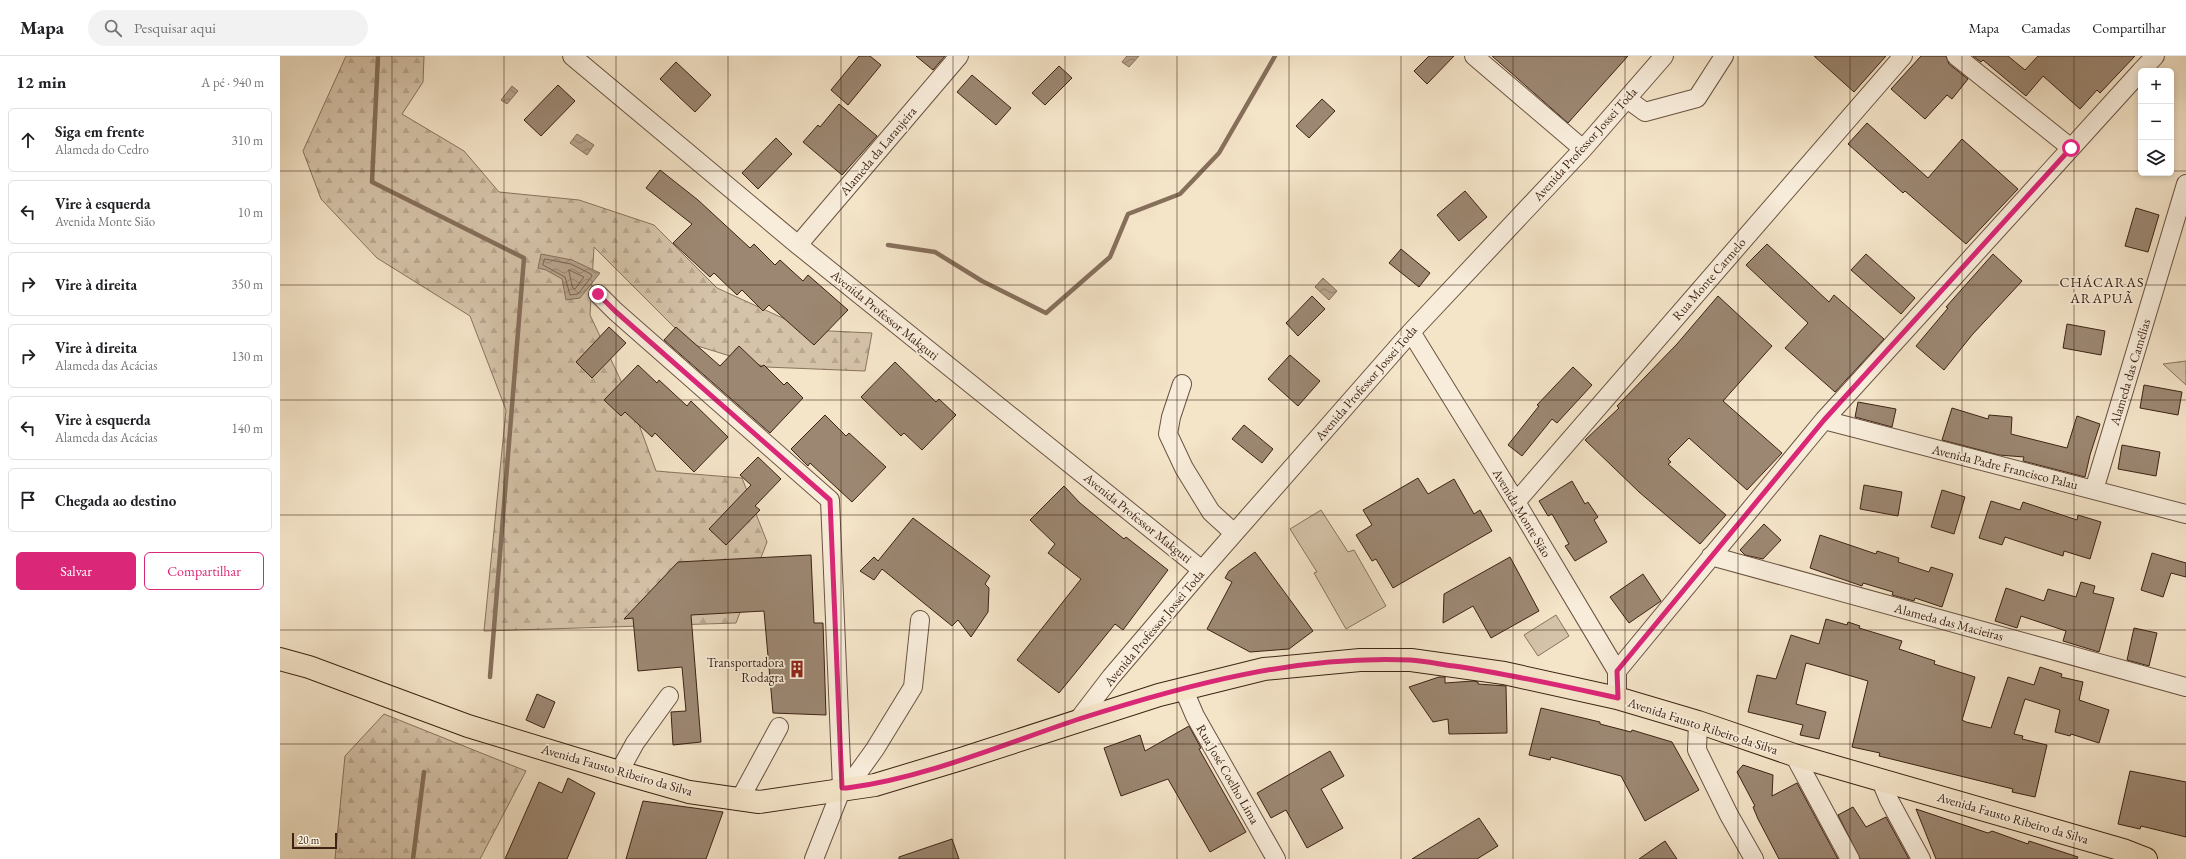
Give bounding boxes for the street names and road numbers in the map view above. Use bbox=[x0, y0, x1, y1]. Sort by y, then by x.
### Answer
street label: Avenida Professor Jossei Toda bbox=[1529, 83, 1641, 205]
street label: Alameda da Laranjeira bbox=[835, 102, 921, 200]
street label: Rua Monte Carmelo bbox=[1668, 234, 1750, 324]
street label: Avenida Professor Makguti bbox=[827, 266, 942, 364]
street label: Alameda das Camélias bbox=[2105, 317, 2154, 428]
street label: Avenida Professor Jossei Toda bbox=[1311, 321, 1421, 445]
street label: Avenida Padre Francisco Palau bbox=[1929, 440, 2080, 493]
street label: Avenida Monte Sião bbox=[1488, 465, 1555, 560]
street label: Avenida Professor Makguti bbox=[1080, 469, 1195, 567]
street label: Avenida Professor Jossei Toda bbox=[1100, 566, 1208, 691]
street label: Alameda das Macieiras bbox=[1892, 599, 2005, 645]
street label: Avenida Fausto Ribeiro da Silva bbox=[1625, 693, 1781, 759]
street label: Rua José Coelho Lima bbox=[1193, 721, 1264, 828]
street label: Avenida Fausto Ribeiro da Silva bbox=[538, 740, 695, 800]
street label: Avenida Fausto Ribeiro da Silva bbox=[1934, 788, 2091, 848]

